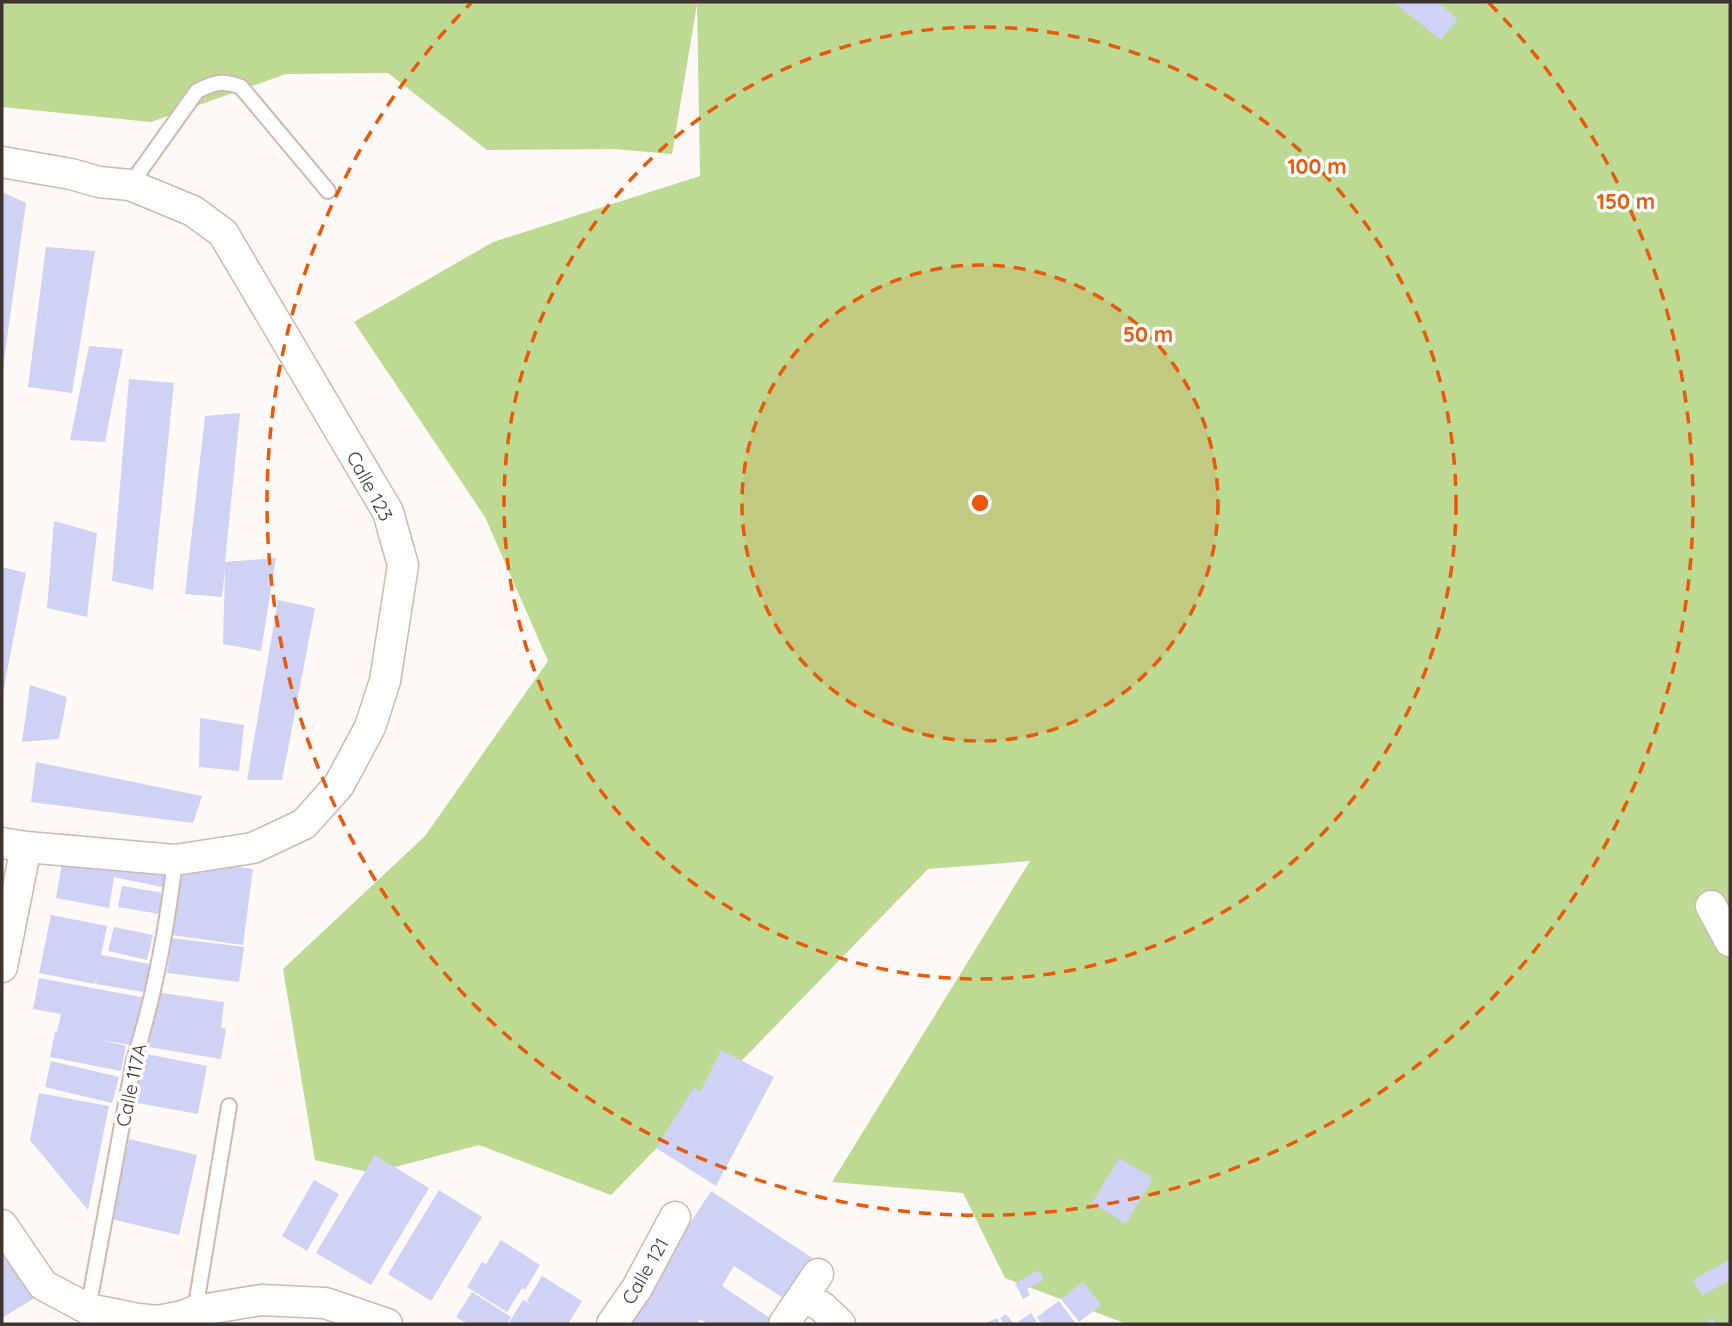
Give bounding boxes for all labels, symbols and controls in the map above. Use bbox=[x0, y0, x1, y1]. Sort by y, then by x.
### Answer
text: 100 m bbox=[1287, 153, 1347, 179]
text: 150 m bbox=[1597, 188, 1655, 214]
text: 50 m bbox=[1123, 321, 1173, 347]
street label: Calle 123 bbox=[342, 447, 398, 525]
centre of rings bbox=[968, 491, 992, 515]
street label: Calle 117A bbox=[110, 1041, 152, 1129]
street label: Calle 121 bbox=[616, 1233, 674, 1309]

